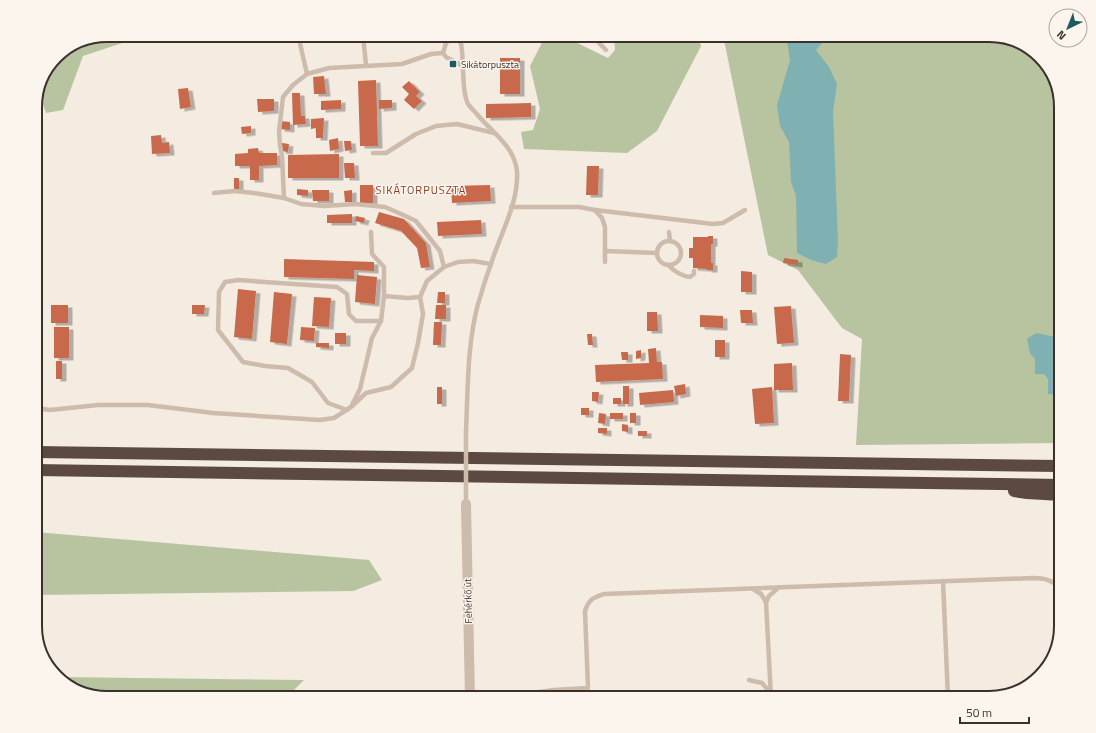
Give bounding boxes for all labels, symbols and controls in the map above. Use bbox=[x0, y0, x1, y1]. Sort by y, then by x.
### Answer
north arrow bbox=[1048, 8, 1088, 48]
text: N bbox=[1053, 27, 1069, 44]
place label: Sikátorpuszta bbox=[461, 57, 519, 72]
marker: Sikátorpuszta bbox=[448, 59, 458, 69]
district label: SIKÁTORPUSZTA bbox=[376, 182, 466, 198]
street label: Fehérkő út bbox=[460, 578, 476, 624]
scale bar bbox=[960, 699, 1029, 725]
text: 50 m bbox=[966, 703, 992, 722]

